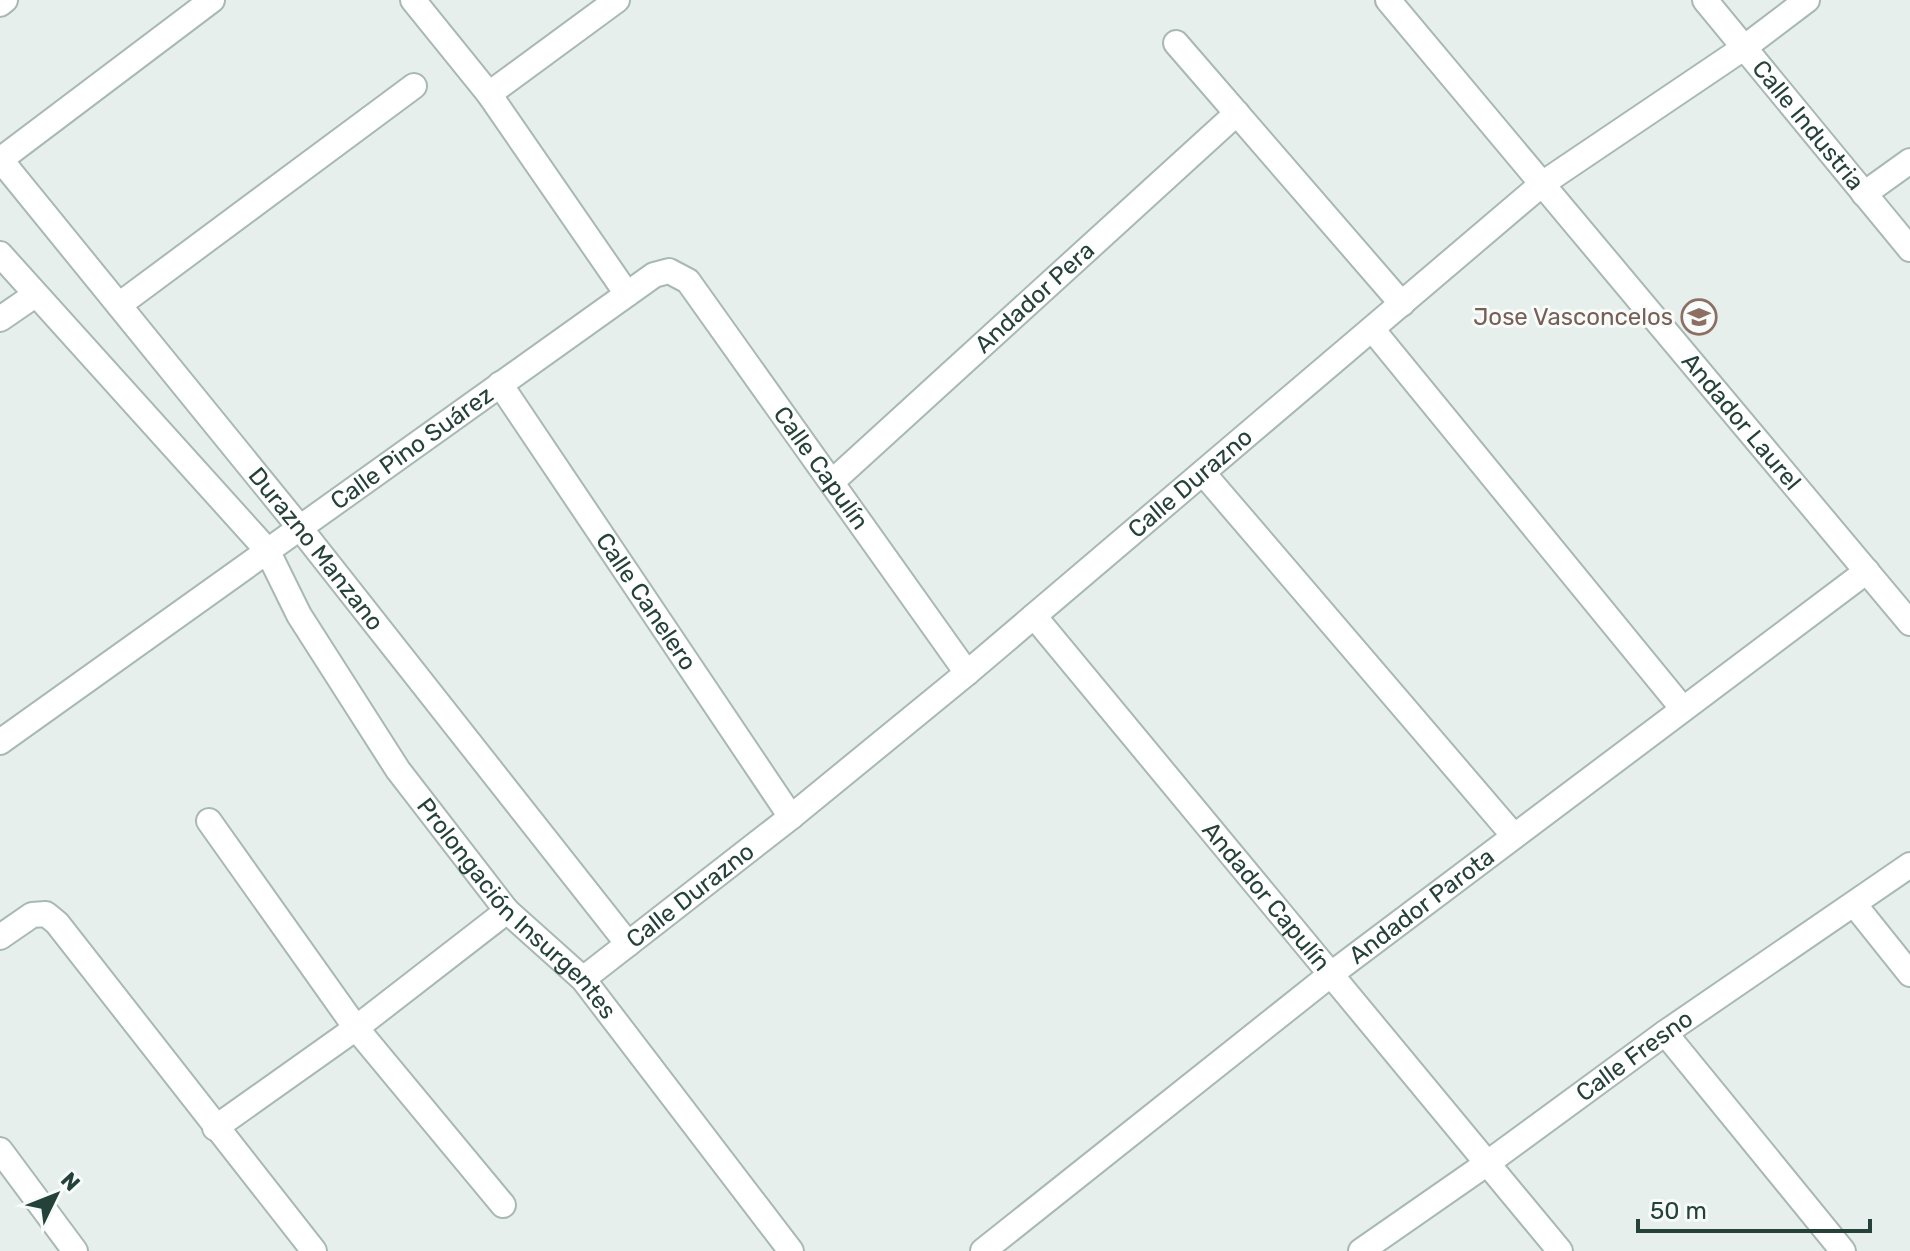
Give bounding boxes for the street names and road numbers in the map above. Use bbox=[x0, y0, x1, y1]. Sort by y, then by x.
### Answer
street label: Calle Industria bbox=[1746, 54, 1870, 196]
street label: Andador Pera bbox=[969, 236, 1100, 359]
street label: Andador Laurel bbox=[1676, 347, 1807, 496]
street label: Calle Pino Suárez bbox=[325, 381, 498, 515]
street label: Calle Capulín bbox=[768, 401, 874, 535]
street label: Calle Durazno bbox=[1122, 423, 1258, 544]
street label: Durazno Manzano bbox=[243, 462, 389, 636]
street label: Calle Canelero bbox=[590, 527, 702, 675]
street label: Prolongación Insurgentes bbox=[411, 793, 622, 1024]
street label: Andador Capulín bbox=[1196, 816, 1336, 976]
street label: Calle Durazno bbox=[621, 837, 760, 954]
street label: Andador Parota bbox=[1344, 842, 1500, 970]
street label: Calle Fresno bbox=[1571, 1004, 1698, 1107]

